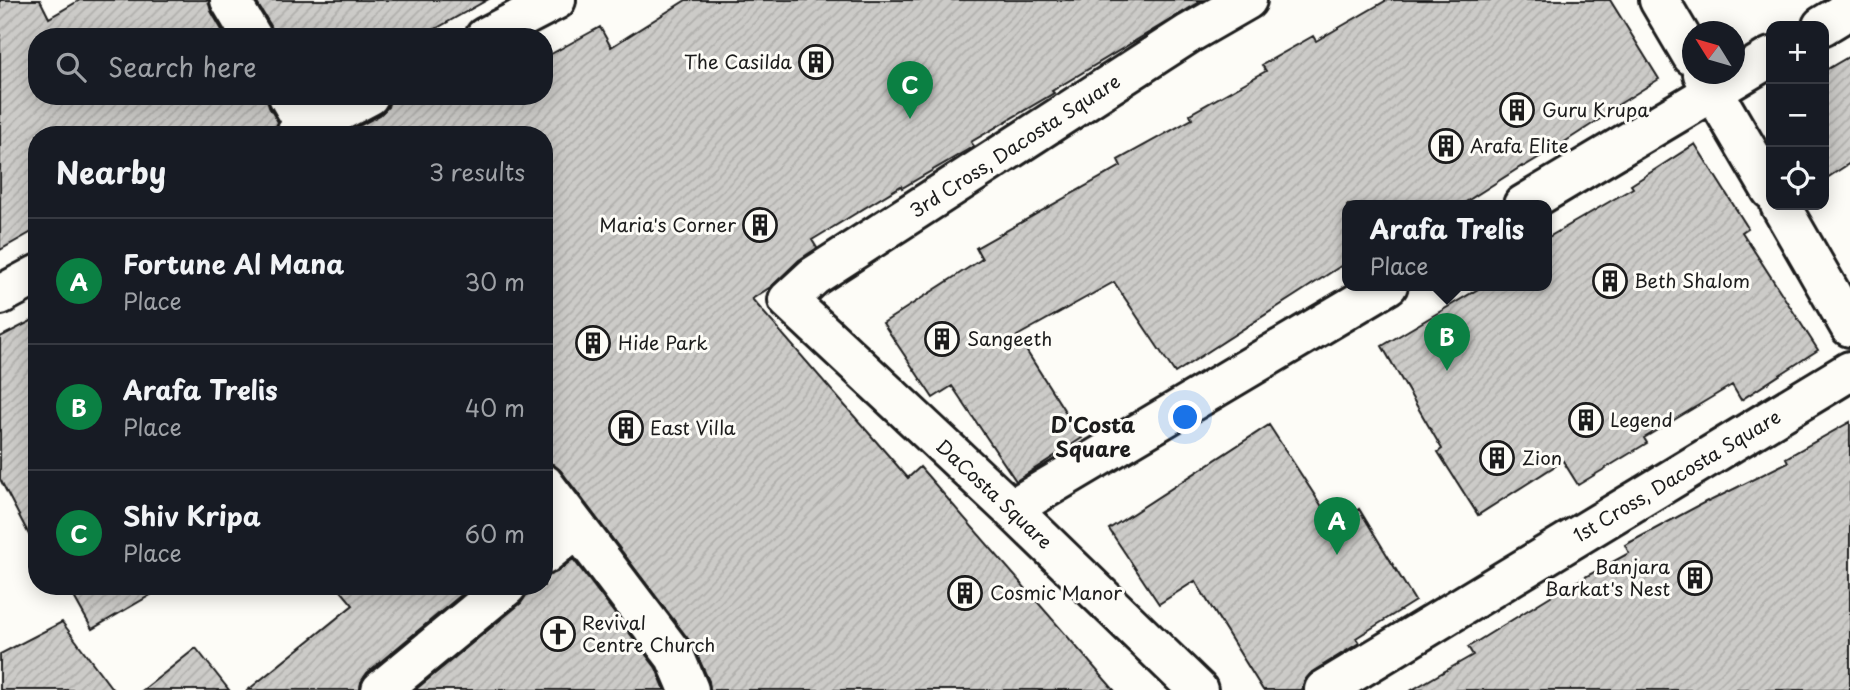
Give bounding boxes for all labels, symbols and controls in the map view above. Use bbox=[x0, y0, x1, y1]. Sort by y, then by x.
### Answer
north arrow bbox=[1682, 21, 1745, 84]
map controls bbox=[1766, 21, 1829, 210]
button: + bbox=[1766, 21, 1829, 84]
search box bbox=[28, 28, 553, 105]
building icon: The Casilda bbox=[797, 43, 835, 81]
text: Search here bbox=[108, 47, 257, 86]
place label: The Casilda bbox=[684, 47, 792, 75]
icon: search bbox=[52, 48, 90, 86]
pin: C bbox=[887, 61, 933, 119]
street label: 3rd Cross, Dacosta Square bbox=[905, 69, 1125, 223]
button: − bbox=[1766, 84, 1829, 147]
building icon: Guru Krupa bbox=[1498, 91, 1536, 129]
place label: Guru Krupa bbox=[1542, 95, 1649, 123]
building icon: Arafa Elite bbox=[1427, 127, 1465, 165]
place label: Arafa Elite bbox=[1470, 131, 1568, 159]
button: locate bbox=[1766, 147, 1829, 210]
text: Nearby bbox=[56, 149, 166, 194]
text: 3 results bbox=[429, 154, 525, 189]
popup bbox=[1342, 200, 1552, 291]
building icon: Maria's Corner bbox=[741, 206, 779, 244]
text: Arafa Trelis bbox=[1370, 209, 1524, 248]
place label: Maria's Corner bbox=[599, 210, 736, 238]
text: Fortune Al Mana bbox=[123, 244, 344, 283]
text: Place bbox=[1370, 248, 1428, 283]
building icon: Beth Shalom bbox=[1591, 262, 1629, 300]
text: A bbox=[70, 264, 88, 299]
text: 30 m bbox=[464, 264, 525, 299]
place label: Beth Shalom bbox=[1634, 266, 1750, 294]
text: Place bbox=[123, 283, 182, 318]
pin: B bbox=[1424, 313, 1470, 371]
building icon: Sangeeth bbox=[923, 320, 961, 358]
building icon: Hide Park bbox=[574, 324, 612, 362]
place label: Sangeeth bbox=[967, 324, 1052, 352]
place label: Hide Park bbox=[618, 328, 708, 356]
text: Arafa Trelis bbox=[123, 370, 278, 409]
text: B bbox=[71, 390, 87, 425]
text: 40 m bbox=[465, 390, 525, 425]
your location bbox=[1168, 400, 1202, 434]
building icon: Legend bbox=[1567, 401, 1605, 439]
street label: 1st Cross, Dacosta Square bbox=[1568, 402, 1785, 548]
place label: Legend bbox=[1610, 405, 1673, 433]
district label: D'Costa Square bbox=[1051, 408, 1135, 464]
text: Place bbox=[123, 409, 182, 444]
building icon: East Villa bbox=[607, 409, 645, 447]
place label: East Villa bbox=[650, 413, 736, 441]
street label: DaCosta Square bbox=[930, 432, 1059, 555]
building icon: Zion bbox=[1478, 439, 1516, 477]
place label: Zion bbox=[1522, 443, 1562, 471]
text: Shiv Kripa bbox=[123, 496, 261, 535]
pin: A bbox=[1314, 497, 1360, 555]
text: C bbox=[70, 516, 88, 551]
text: 60 m bbox=[465, 516, 525, 551]
text: Place bbox=[123, 535, 182, 570]
place label: Banjara Barkat's Nest bbox=[1544, 552, 1670, 602]
building icon: Banjara Barkat's Nest bbox=[1676, 559, 1714, 597]
building icon: Cosmic Manor bbox=[946, 574, 984, 612]
place label: Cosmic Manor bbox=[990, 578, 1122, 606]
place label: Revival Centre Church bbox=[582, 608, 715, 658]
church icon: Revival Centre Church bbox=[539, 615, 577, 653]

